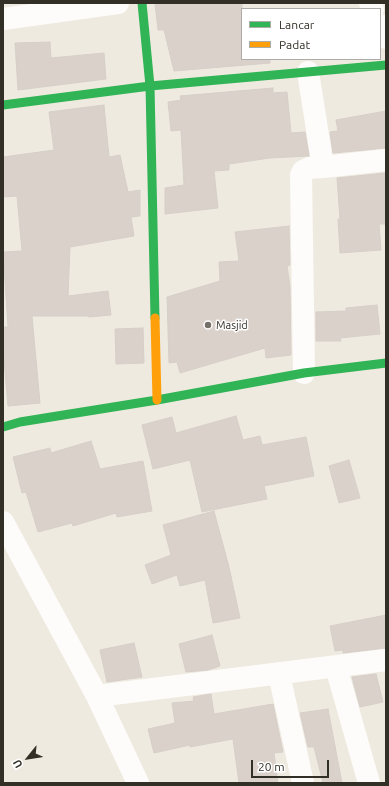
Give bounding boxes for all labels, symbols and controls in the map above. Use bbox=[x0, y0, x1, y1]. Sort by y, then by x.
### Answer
legend bbox=[241, 8, 381, 60]
text: Lancar bbox=[279, 18, 314, 31]
text: Padat bbox=[279, 38, 310, 51]
place label: Masjid bbox=[216, 318, 248, 332]
marker: Masjid bbox=[203, 320, 213, 330]
north arrow bbox=[8, 738, 48, 778]
scale bar bbox=[253, 752, 331, 778]
text: U bbox=[10, 758, 25, 770]
text: 20 m bbox=[258, 760, 285, 773]

